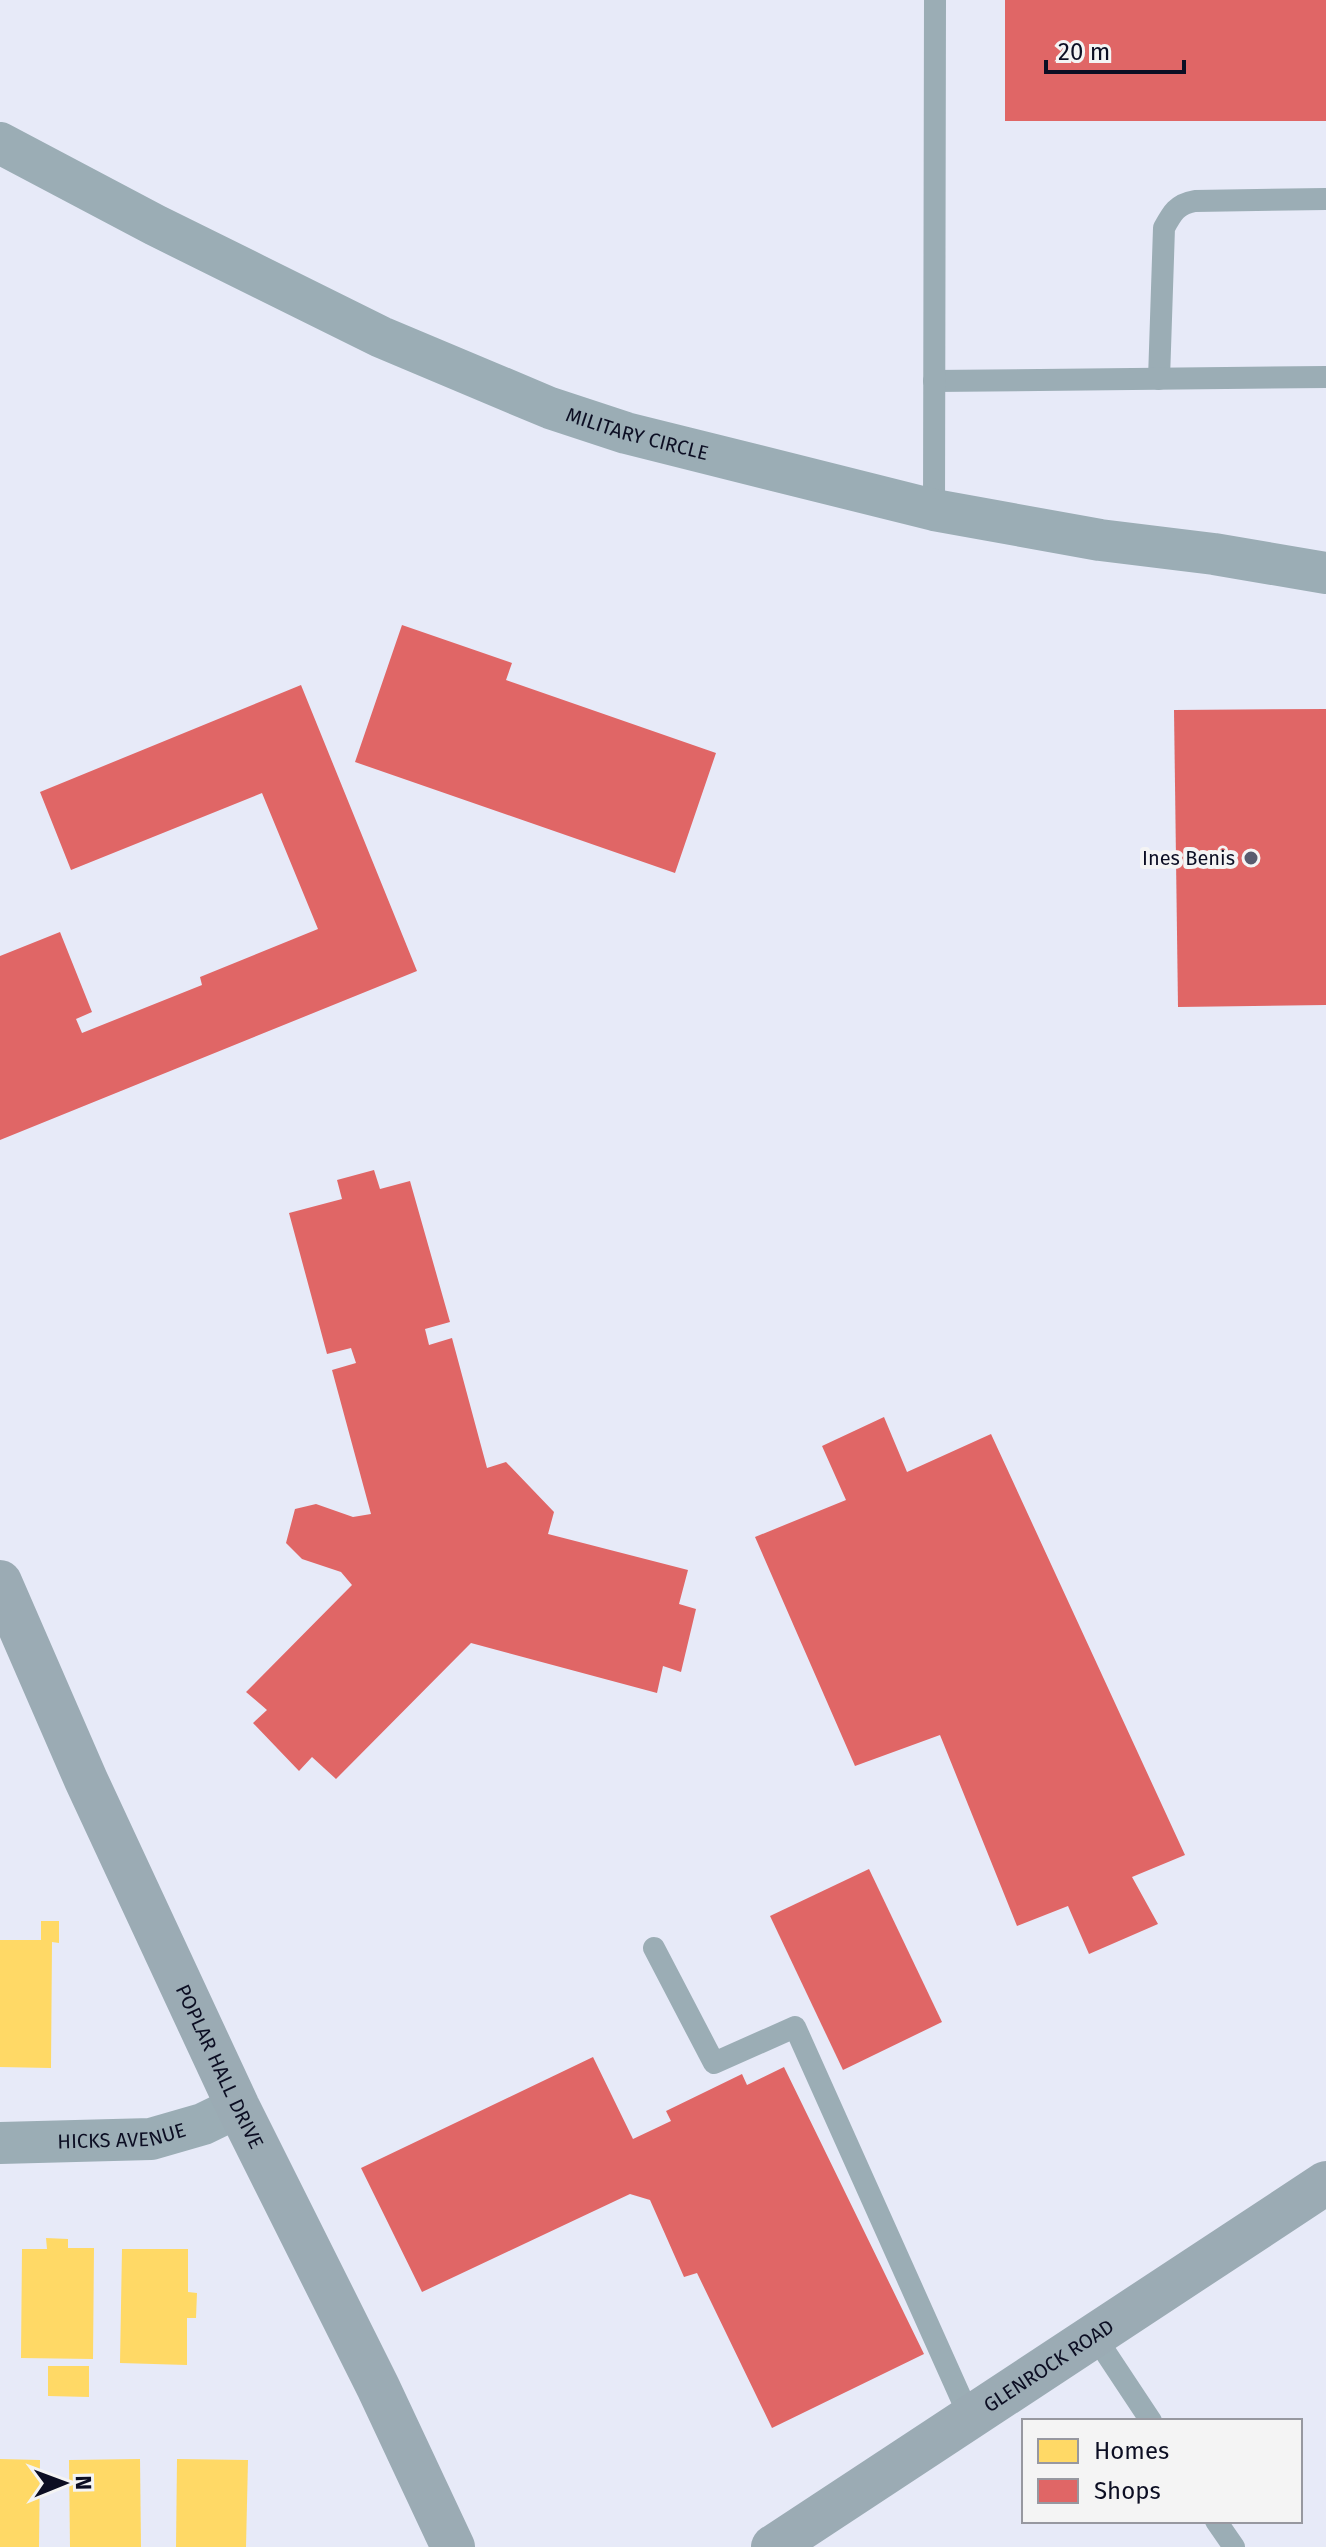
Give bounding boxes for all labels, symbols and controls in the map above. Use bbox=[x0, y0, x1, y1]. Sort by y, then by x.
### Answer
scale bar bbox=[1046, 24, 1184, 74]
text: 20 m bbox=[1058, 38, 1110, 66]
street label: MILITARY CIRCLE bbox=[563, 402, 711, 465]
place label: Ines Benis bbox=[1142, 846, 1235, 870]
marker: Ines Benis bbox=[1242, 849, 1260, 867]
street label: POPLAR HALL DRIVE bbox=[171, 1980, 269, 2153]
street label: HICKS AVENUE bbox=[57, 2118, 188, 2153]
street label: GLENROCK ROAD bbox=[979, 2314, 1118, 2417]
legend bbox=[1022, 2419, 1302, 2523]
text: Homes bbox=[1094, 2437, 1169, 2465]
north arrow bbox=[24, 2443, 104, 2523]
text: N bbox=[70, 2475, 97, 2490]
text: Shops bbox=[1094, 2477, 1161, 2505]

